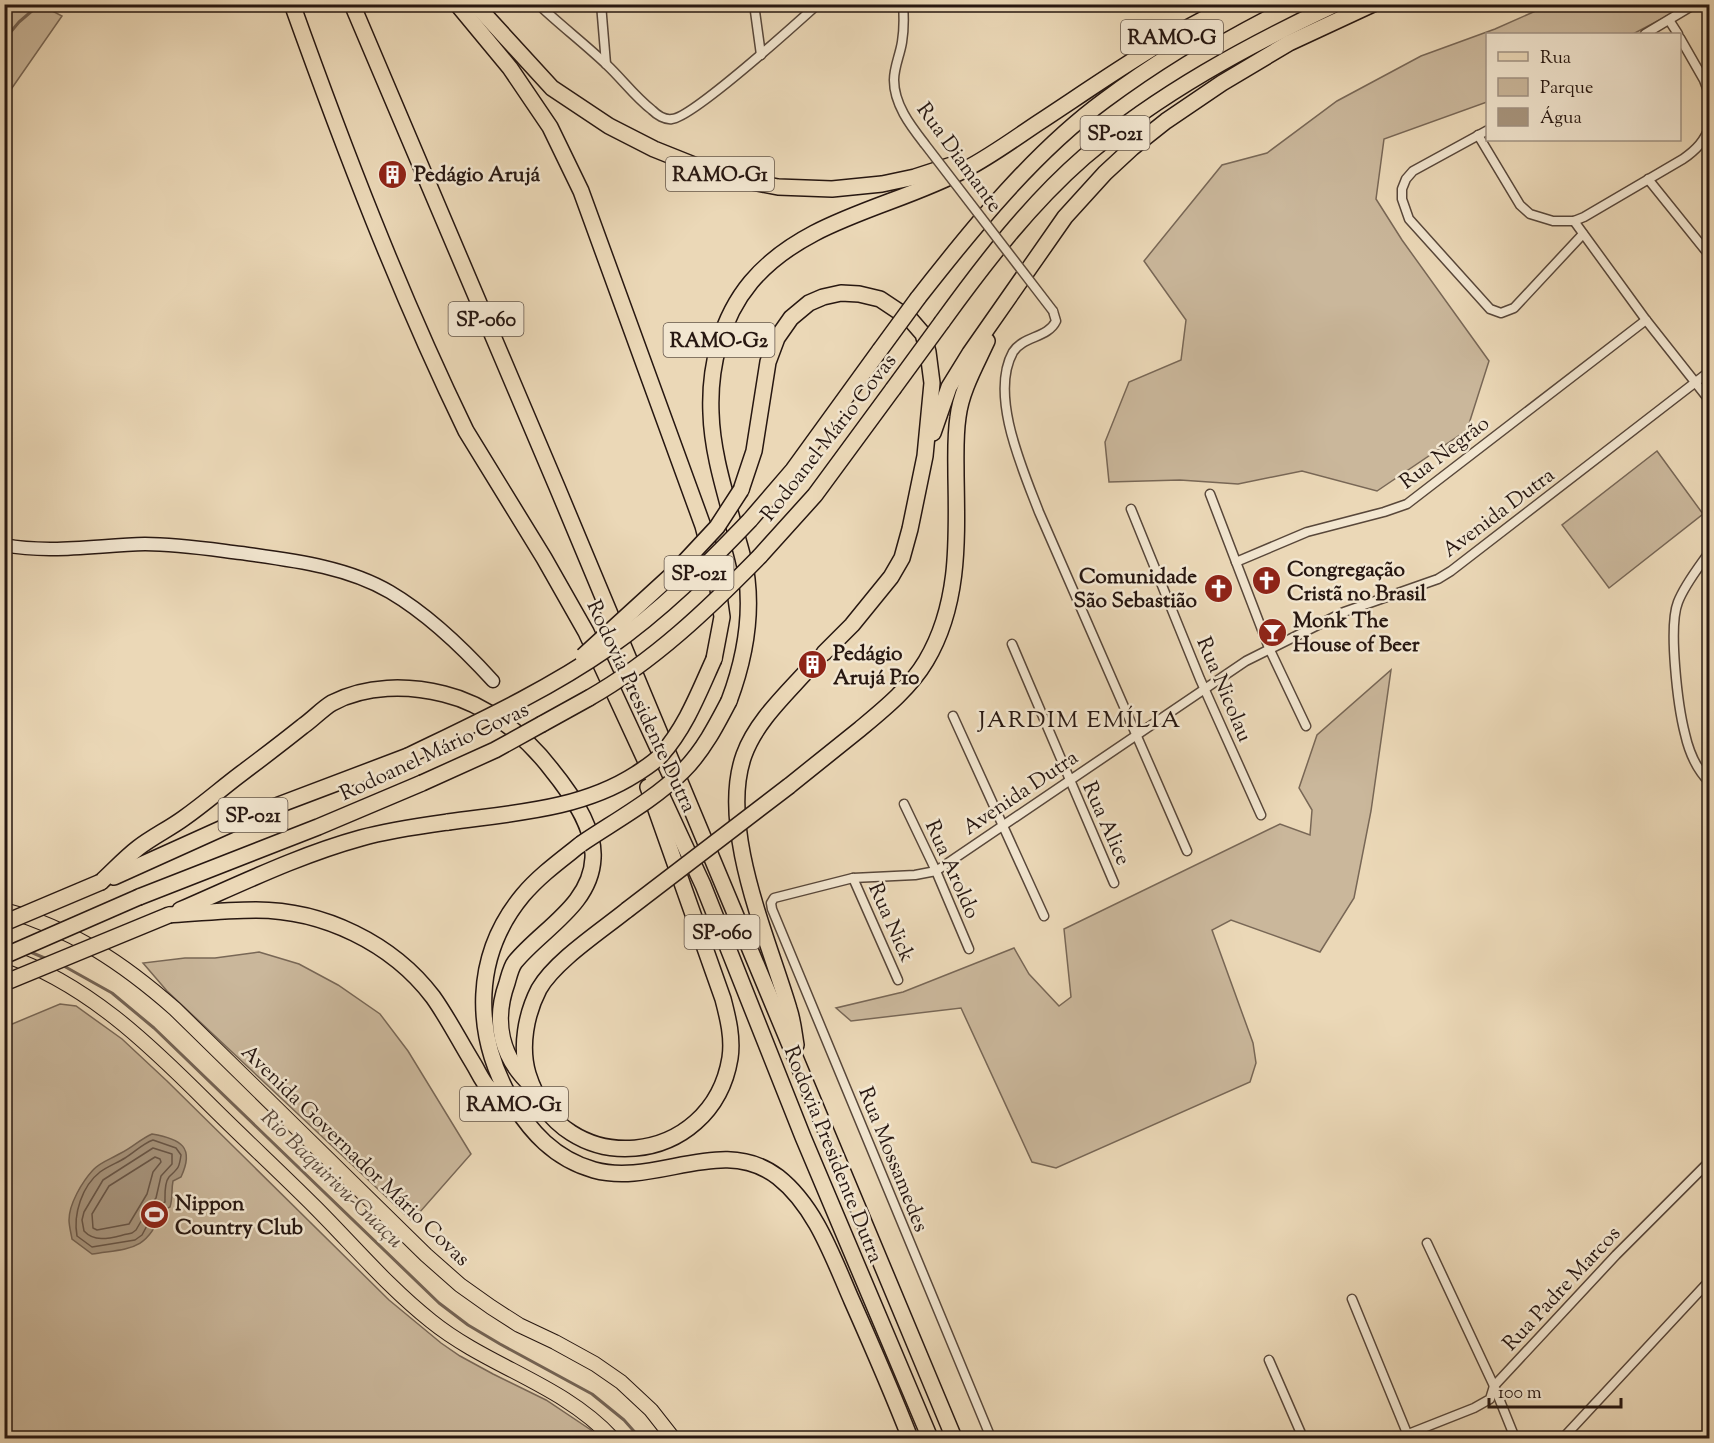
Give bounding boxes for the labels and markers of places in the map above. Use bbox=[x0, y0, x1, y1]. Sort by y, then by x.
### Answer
building icon: Pedágio Arujá bbox=[377, 158, 409, 190]
place label: Pedágio Arujá bbox=[414, 161, 541, 191]
place label: Congregação Cristã no Brasil bbox=[1287, 556, 1426, 610]
place label: Comunidade São Sebastião bbox=[1074, 563, 1198, 617]
church icon: Congregação Cristã no Brasil bbox=[1250, 565, 1282, 597]
church icon: Comunidade São Sebastião bbox=[1202, 572, 1234, 604]
place label: Monk The House of Beer bbox=[1293, 607, 1420, 661]
bar icon: Monk The House of Beer bbox=[1256, 616, 1288, 648]
place label: Pedágio Arujá P10 bbox=[833, 640, 919, 694]
building icon: Pedágio Arujá P10 bbox=[796, 649, 828, 681]
place label: Nippon Country Club bbox=[175, 1190, 304, 1244]
sports icon: Nippon Country Club bbox=[138, 1199, 170, 1231]

